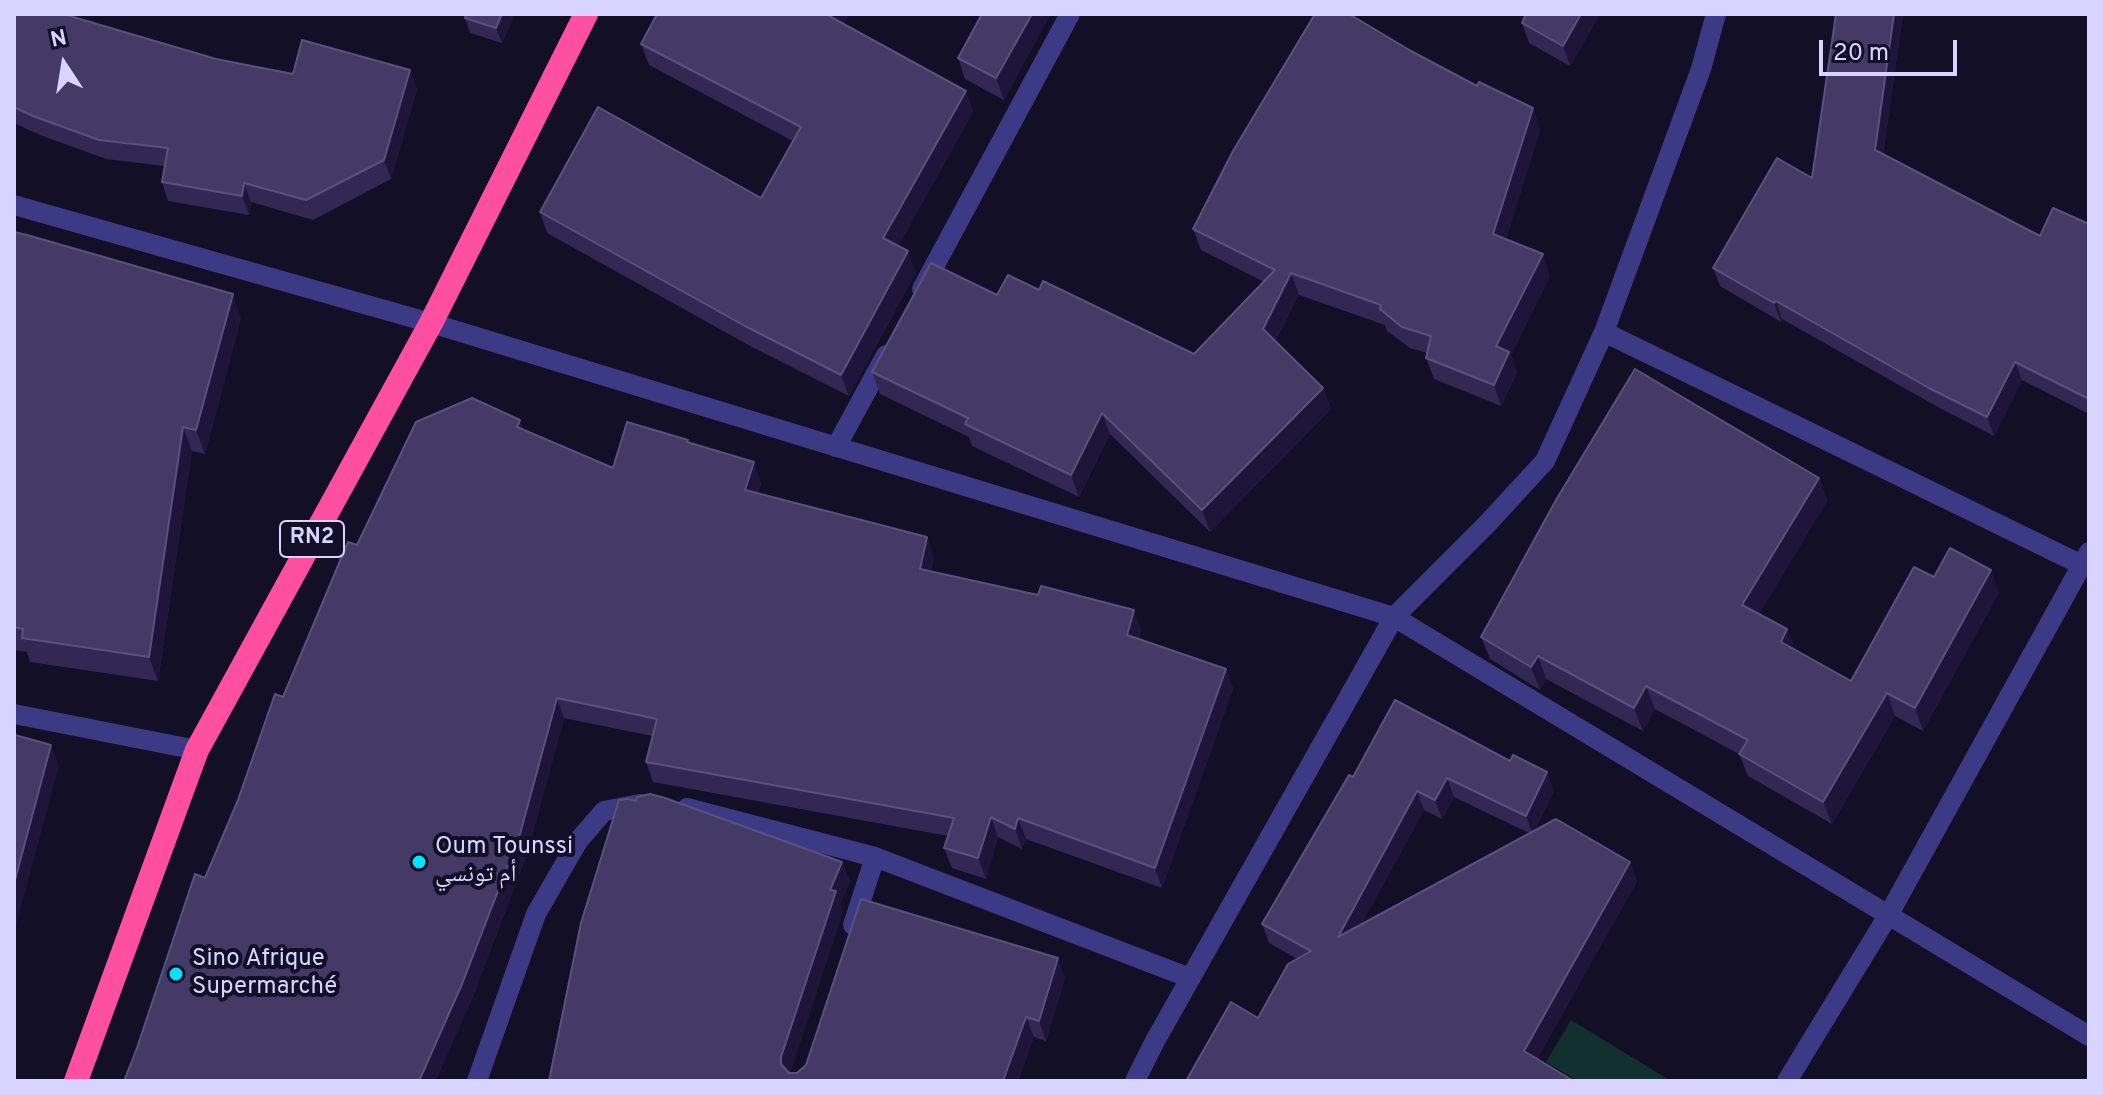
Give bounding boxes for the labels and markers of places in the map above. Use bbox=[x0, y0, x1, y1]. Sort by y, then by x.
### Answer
place label: Oum Tounssi أم تونسي bbox=[435, 834, 573, 890]
marker: Oum Tounssi أم تونسي bbox=[410, 853, 428, 871]
place label: Sino Afrique Supermarché bbox=[192, 946, 337, 1002]
marker: Sino Afrique Supermarché bbox=[167, 965, 185, 983]

